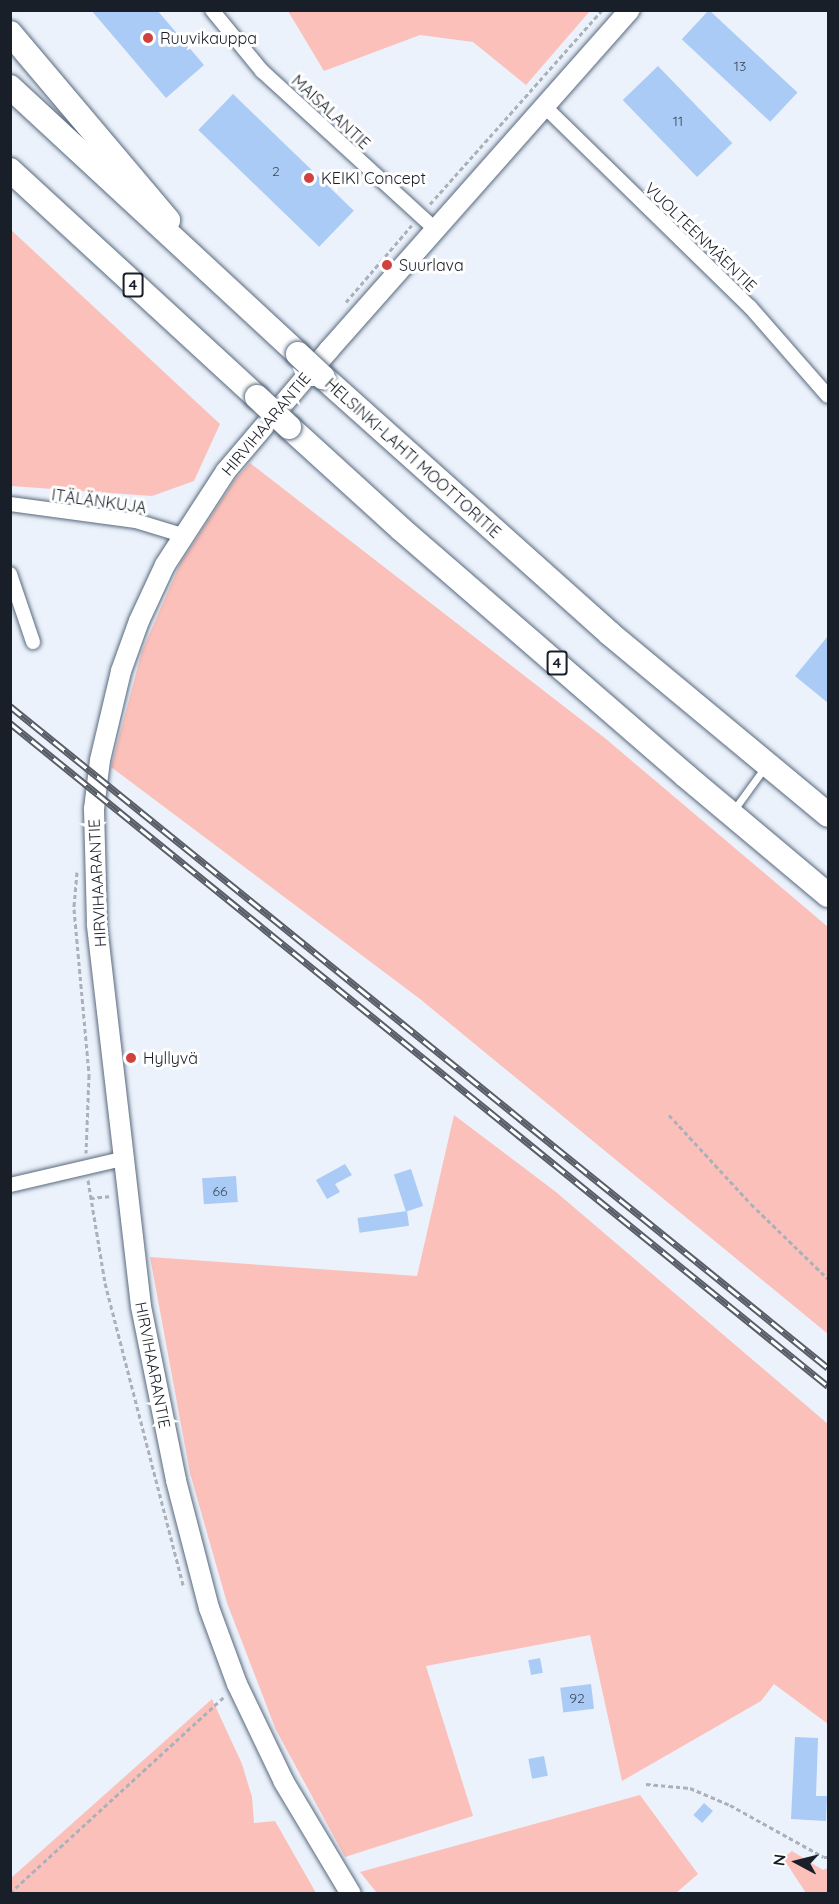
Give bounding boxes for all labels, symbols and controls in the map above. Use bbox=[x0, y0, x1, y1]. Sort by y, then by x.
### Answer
place label: Ruuvikauppa bbox=[160, 28, 257, 48]
marker: Ruuvikauppa bbox=[141, 31, 155, 45]
house number: 13 bbox=[734, 58, 746, 74]
street label: MAISALANTIE bbox=[288, 71, 374, 153]
house number: 11 bbox=[673, 113, 683, 129]
house number: 2 bbox=[272, 163, 280, 179]
place label: KEIKI Concept bbox=[321, 168, 426, 188]
marker: KEIKI Concept bbox=[302, 171, 316, 185]
street label: VUOLTEENMÄENTIE bbox=[641, 179, 761, 295]
place label: Suurlava bbox=[399, 255, 464, 275]
marker: Suurlava bbox=[380, 258, 394, 272]
road number: 4 bbox=[122, 273, 144, 297]
street label: HIRVIHAARANTIE bbox=[217, 369, 315, 479]
street label: HELSINKI-LAHTI MOOTTORITIE bbox=[321, 374, 505, 542]
street label: ITÄLÄNKUJA bbox=[50, 485, 148, 517]
road number: 4 bbox=[546, 651, 568, 675]
street label: HIRVIHAARANTIE bbox=[84, 818, 110, 948]
place label: Hyllyvä bbox=[143, 1048, 198, 1068]
marker: Hyllyvä bbox=[124, 1051, 138, 1065]
house number: 66 bbox=[212, 1183, 228, 1199]
street label: HIRVIHAARANTIE bbox=[131, 1300, 175, 1430]
house number: 92 bbox=[569, 1690, 585, 1706]
north arrow bbox=[767, 1832, 827, 1892]
text: N bbox=[768, 1853, 790, 1867]

